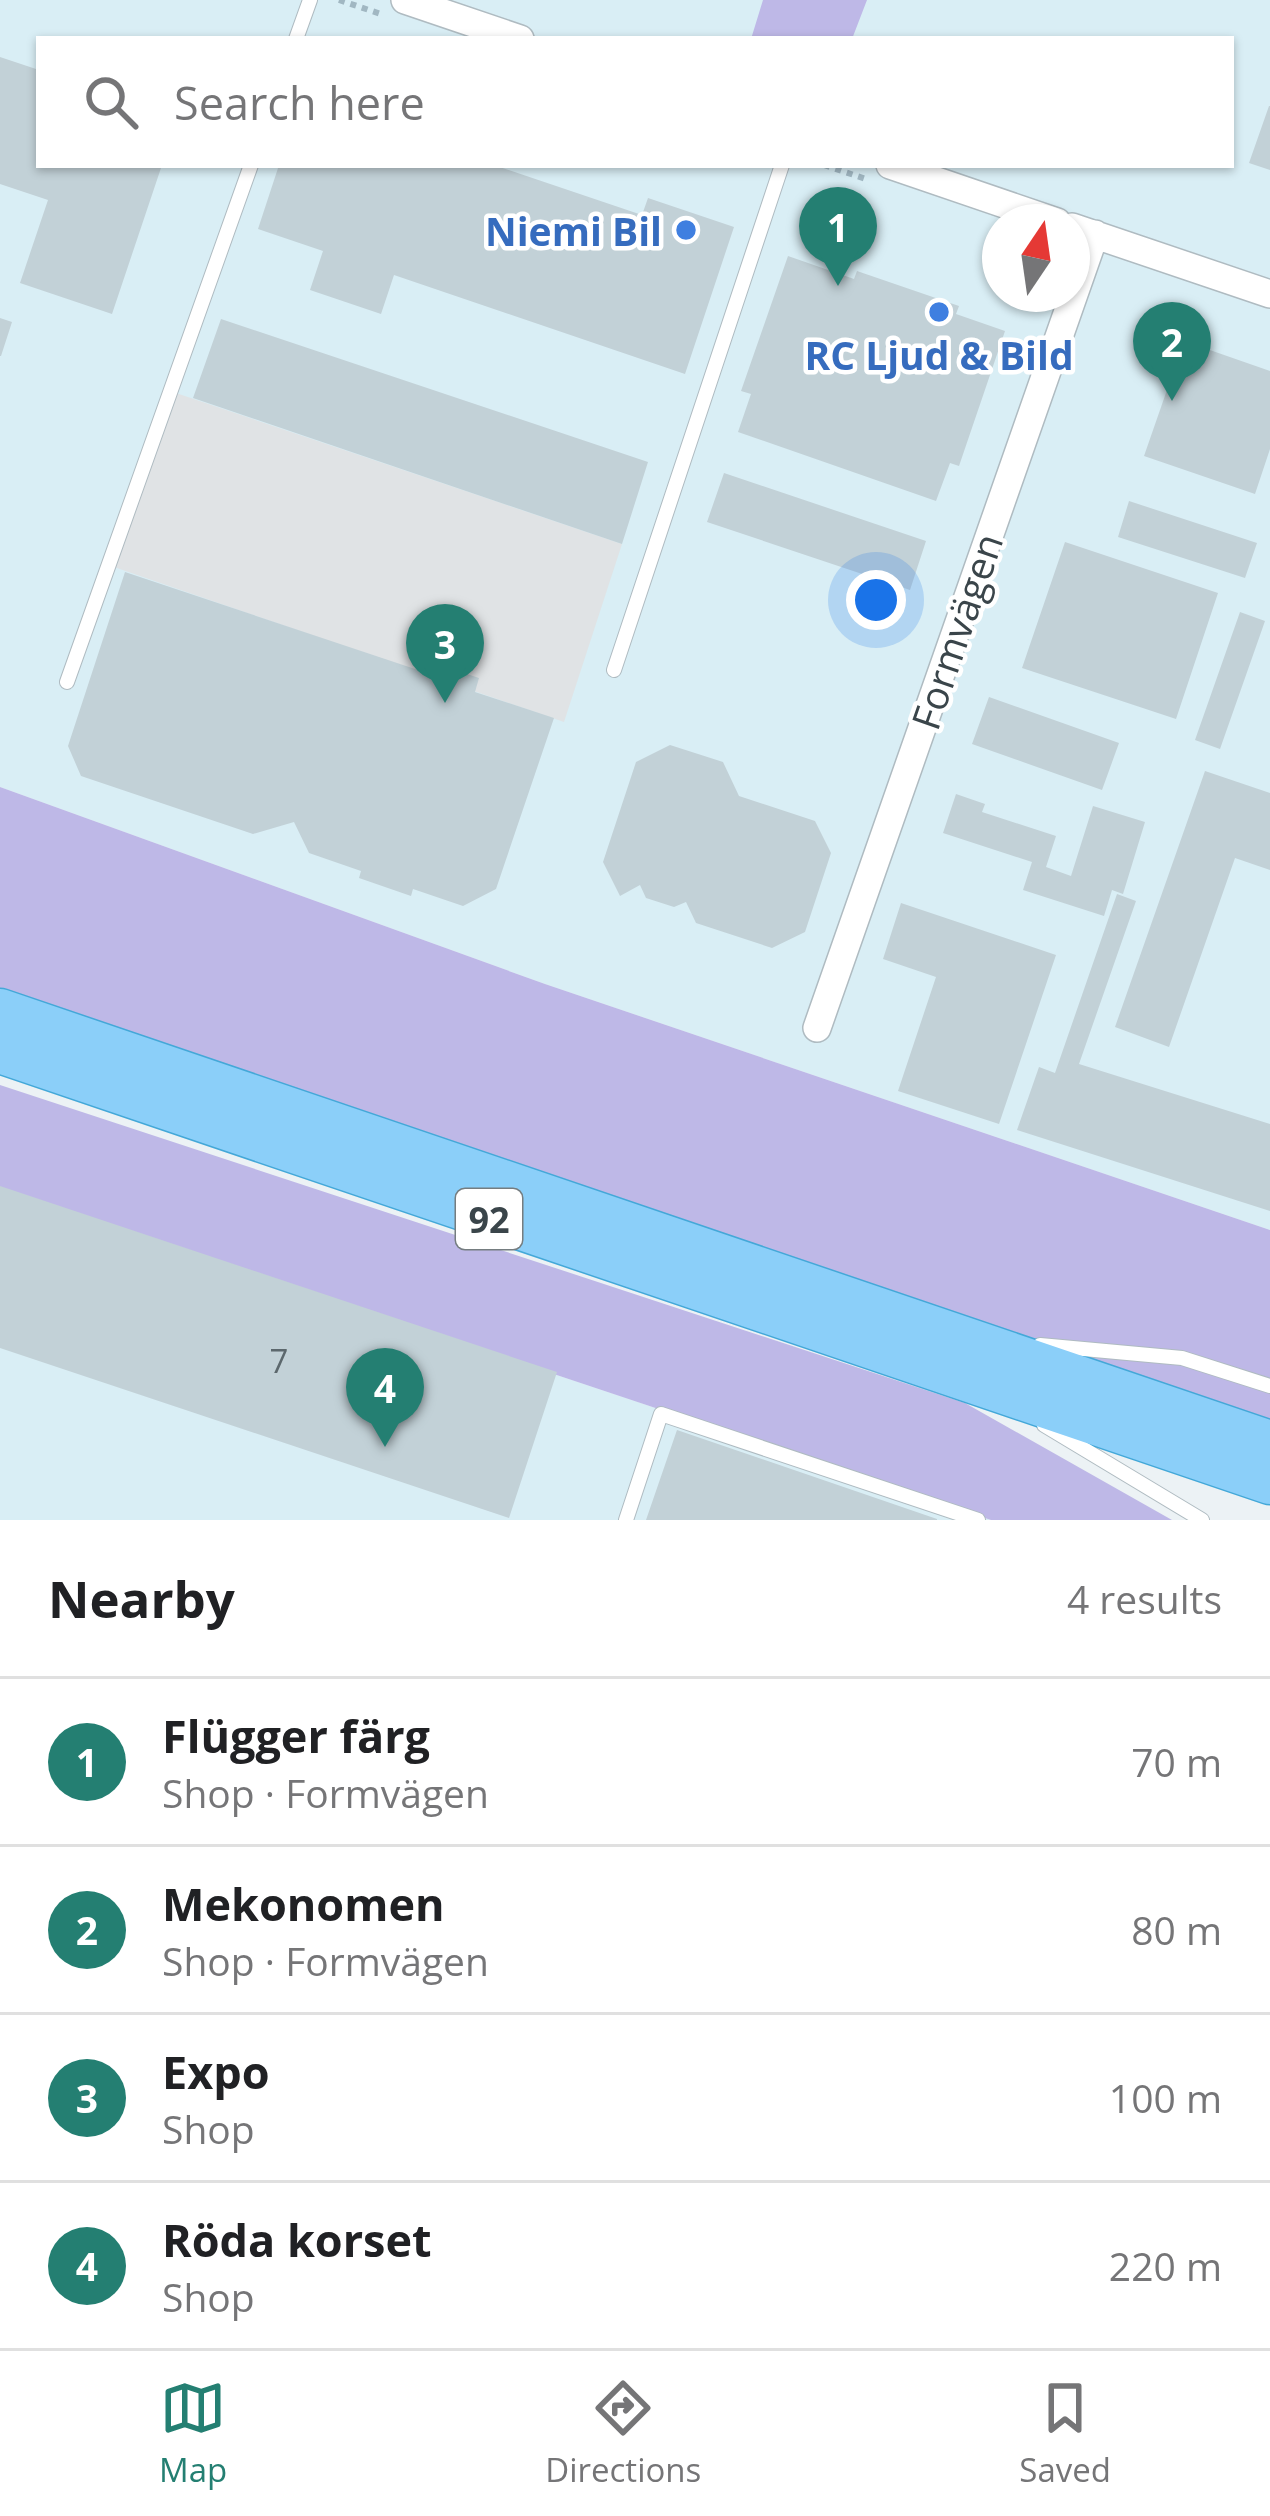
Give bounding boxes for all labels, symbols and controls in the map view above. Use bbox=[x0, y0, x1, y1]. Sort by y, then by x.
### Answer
search box bbox=[36, 36, 1234, 168]
icon: search bbox=[78, 69, 144, 135]
text: Search here bbox=[174, 72, 425, 133]
pin: 1 bbox=[799, 187, 877, 286]
place label: Niemi Bil bbox=[485, 204, 662, 257]
north arrow bbox=[982, 204, 1090, 312]
marker: Niemi Bil bbox=[673, 217, 699, 243]
marker: RC Ljud & Bild bbox=[926, 299, 952, 325]
pin: 2 bbox=[1133, 302, 1211, 401]
place label: RC Ljud & Bild bbox=[804, 328, 1074, 381]
street label: Formvägen bbox=[898, 526, 1014, 736]
your location bbox=[846, 570, 906, 630]
pin: 3 bbox=[406, 604, 484, 703]
road number: 92 bbox=[456, 1189, 522, 1249]
house number: 7 bbox=[270, 1338, 288, 1383]
pin: 4 bbox=[346, 1348, 424, 1447]
text: Nearby bbox=[48, 1563, 235, 1633]
text: 4 results bbox=[1067, 1572, 1222, 1625]
text: Flügger färg bbox=[162, 1705, 430, 1766]
text: 1 bbox=[76, 1735, 98, 1788]
text: 70 m bbox=[1131, 1735, 1222, 1788]
text: Shop · Formvägen bbox=[162, 1766, 489, 1819]
text: Mekonomen bbox=[162, 1873, 445, 1934]
text: 2 bbox=[76, 1903, 98, 1956]
text: 80 m bbox=[1131, 1903, 1222, 1956]
text: Shop · Formvägen bbox=[162, 1934, 489, 1987]
text: Expo bbox=[162, 2041, 270, 2102]
text: 3 bbox=[76, 2071, 98, 2124]
text: 100 m bbox=[1109, 2071, 1222, 2124]
text: Shop bbox=[162, 2102, 255, 2155]
text: Röda korset bbox=[162, 2209, 432, 2270]
text: 4 bbox=[76, 2239, 98, 2292]
text: 220 m bbox=[1109, 2239, 1222, 2292]
text: Shop bbox=[162, 2270, 255, 2323]
tab: Map bbox=[159, 2375, 227, 2492]
tab: Directions bbox=[545, 2375, 701, 2492]
tab: Saved bbox=[1019, 2375, 1111, 2492]

